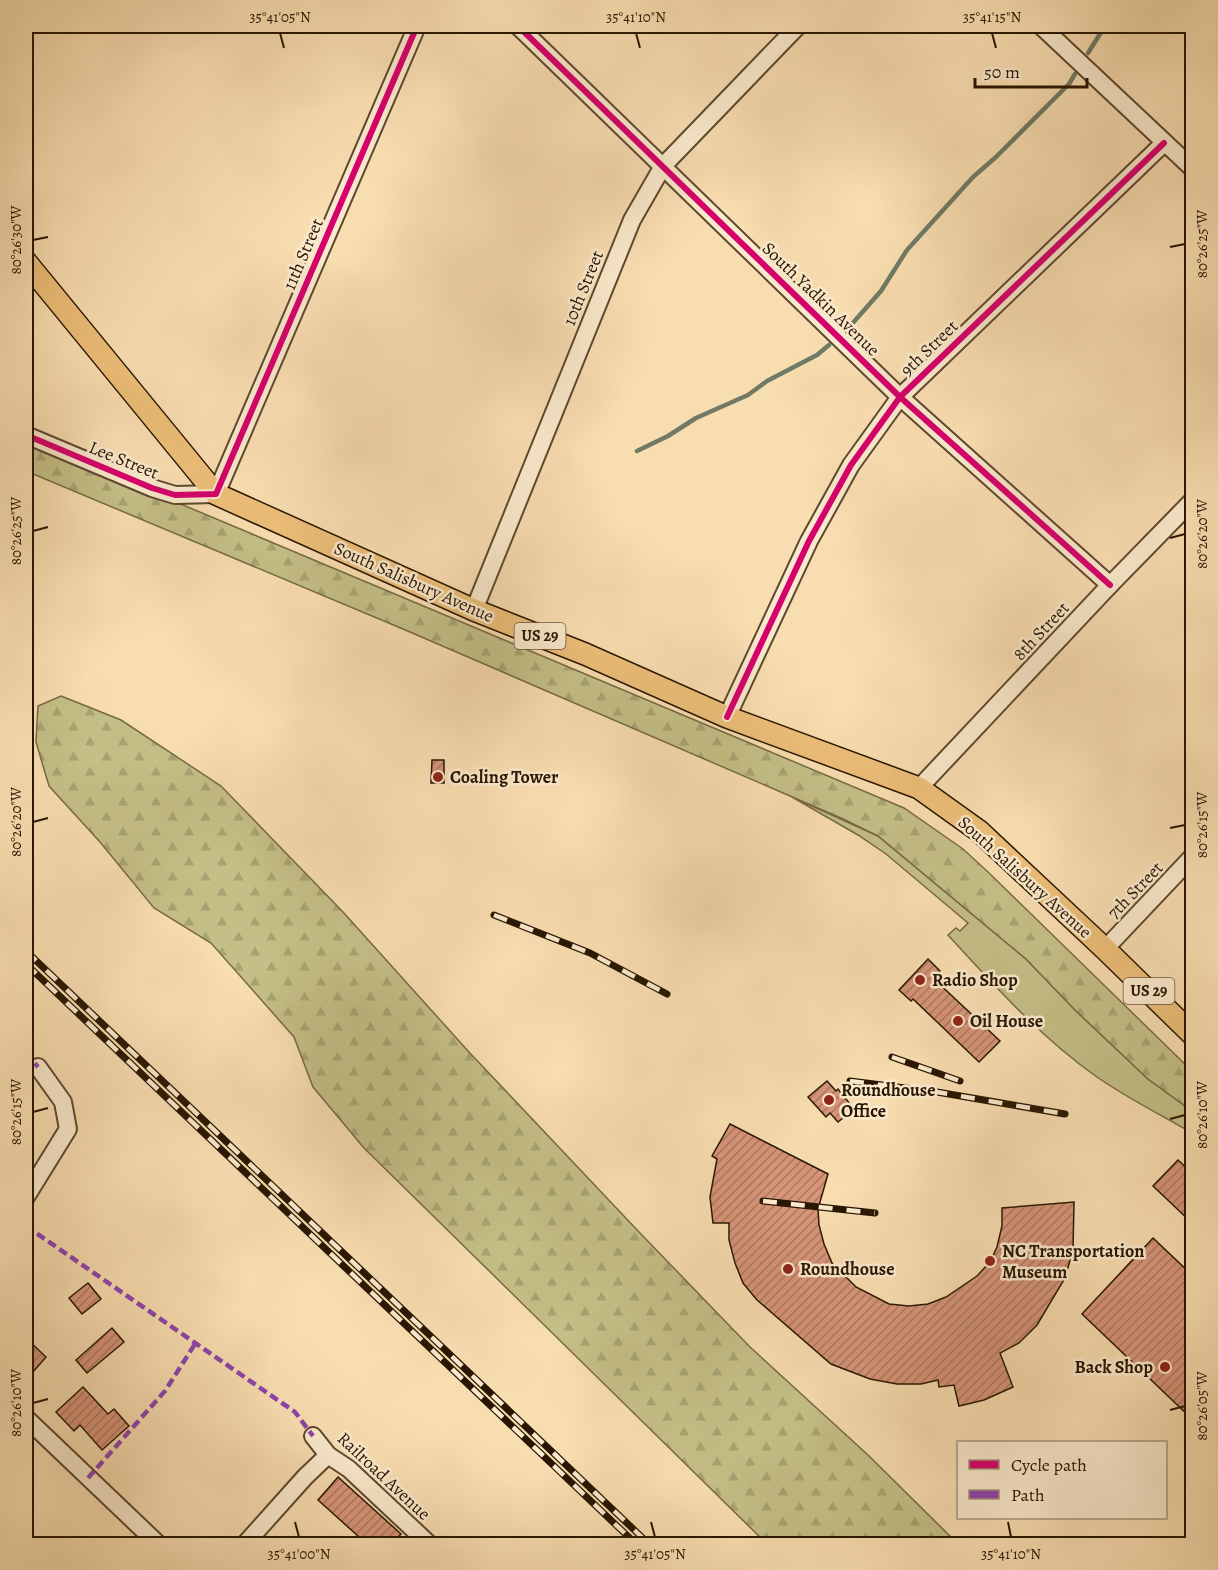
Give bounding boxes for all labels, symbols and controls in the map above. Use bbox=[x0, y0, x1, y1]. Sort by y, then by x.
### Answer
text: 35°41'05"N bbox=[249, 7, 311, 27]
text: 35°41'10"N bbox=[606, 7, 666, 27]
text: 35°41'15"N bbox=[963, 7, 1022, 27]
scale bar bbox=[975, 51, 1088, 89]
text: 50 m bbox=[984, 60, 1020, 84]
text: 80°26'30"W bbox=[6, 205, 26, 275]
text: 80°26'25"W bbox=[1192, 210, 1212, 278]
street label: 11th Street bbox=[277, 214, 329, 294]
street label: South Yadkin Avenue bbox=[757, 237, 885, 361]
street label: 10th Street bbox=[557, 247, 609, 329]
street label: 9th Street bbox=[895, 314, 963, 381]
street label: Lee Street bbox=[86, 435, 162, 485]
text: 80°26'25"W bbox=[6, 497, 26, 565]
text: 80°26'20"W bbox=[1192, 499, 1212, 569]
street label: South Salisbury Avenue bbox=[330, 536, 498, 628]
street label: 8th Street bbox=[1008, 596, 1074, 666]
road number: US 29 bbox=[514, 623, 566, 649]
place label: Coaling Tower bbox=[450, 765, 559, 789]
marker: Coaling Tower bbox=[431, 770, 445, 784]
text: 80°26'20"W bbox=[6, 787, 26, 857]
text: 80°26'15"W bbox=[1192, 792, 1212, 858]
street label: South Salisbury Avenue bbox=[953, 810, 1097, 944]
street label: 7th Street bbox=[1102, 856, 1168, 924]
place label: Radio Shop bbox=[932, 968, 1018, 992]
marker: Radio Shop bbox=[913, 973, 927, 987]
road number: US 29 bbox=[1124, 978, 1174, 1004]
place label: Oil House bbox=[970, 1009, 1043, 1033]
marker: Oil House bbox=[951, 1014, 965, 1028]
place label: Roundhouse Office bbox=[841, 1078, 935, 1123]
text: 80°26'15"W bbox=[6, 1079, 26, 1145]
text: 80°26'10"W bbox=[1192, 1081, 1212, 1149]
marker: Roundhouse Office bbox=[822, 1093, 836, 1107]
place label: NC Transportation Museum bbox=[1002, 1239, 1144, 1284]
marker: NC Transportation Museum bbox=[983, 1254, 997, 1268]
place label: Roundhouse bbox=[800, 1257, 894, 1281]
marker: Roundhouse bbox=[781, 1262, 795, 1276]
place label: Back Shop bbox=[1075, 1355, 1153, 1379]
marker: Back Shop bbox=[1158, 1360, 1172, 1374]
text: 80°26'10"W bbox=[6, 1369, 26, 1437]
text: 80°26'05"W bbox=[1192, 1371, 1212, 1441]
street label: Railroad Avenue bbox=[332, 1427, 436, 1525]
legend bbox=[957, 1441, 1167, 1519]
text: Cycle path bbox=[1011, 1453, 1087, 1477]
text: Path bbox=[1011, 1483, 1045, 1507]
text: 35°41'00"N bbox=[267, 1544, 331, 1564]
text: 35°41'05"N bbox=[624, 1544, 686, 1564]
text: 35°41'10"N bbox=[981, 1544, 1041, 1564]

